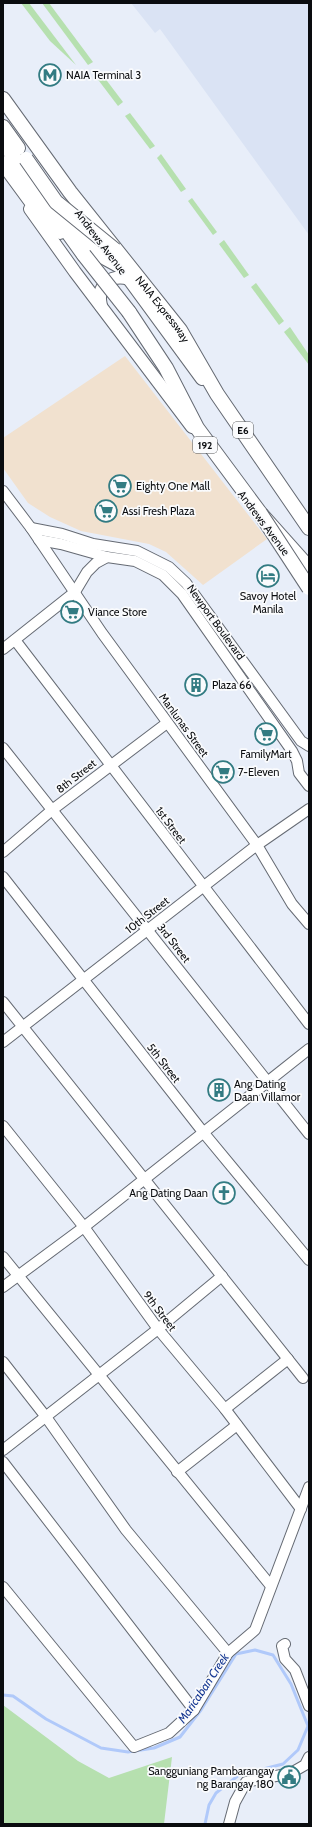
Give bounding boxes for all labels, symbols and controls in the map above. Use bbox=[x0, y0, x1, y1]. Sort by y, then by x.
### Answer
metro station icon: NAIA Terminal 3 bbox=[37, 62, 63, 88]
place label: NAIA Terminal 3 bbox=[66, 68, 141, 82]
street label: Andrews Avenue bbox=[72, 207, 130, 278]
street label: NAIA Expressway bbox=[132, 273, 193, 345]
road number: E6 bbox=[233, 422, 253, 438]
road number: 192 bbox=[193, 437, 217, 453]
supermarket icon: Eighty One Mall bbox=[107, 473, 133, 499]
place label: Eighty One Mall bbox=[136, 479, 210, 493]
street label: Andrews Avenue bbox=[235, 488, 293, 559]
supermarket icon: Assi Fresh Plaza bbox=[93, 498, 119, 524]
place label: Assi Fresh Plaza bbox=[122, 504, 195, 518]
hotel icon: Savoy Hotel Manila bbox=[255, 563, 281, 589]
street label: Newport Boulevard bbox=[184, 582, 248, 662]
place label: Savoy Hotel Manila bbox=[240, 589, 297, 616]
supermarket icon: Viance Store bbox=[59, 599, 85, 625]
place label: Viance Store bbox=[88, 605, 147, 619]
building icon: Plaza 66 bbox=[183, 672, 209, 698]
place label: Plaza 66 bbox=[212, 678, 252, 692]
street label: Manlunas Street bbox=[156, 690, 212, 760]
supermarket icon: FamilyMart bbox=[253, 721, 279, 747]
place label: FamilyMart bbox=[240, 747, 292, 761]
street label: 8th Street bbox=[53, 756, 99, 796]
supermarket icon: 7-Eleven bbox=[210, 759, 236, 785]
place label: 7-Eleven bbox=[238, 765, 279, 779]
street label: 1st Street bbox=[153, 804, 190, 846]
street label: 10th Street bbox=[122, 893, 172, 936]
street label: 3rd Street bbox=[154, 921, 194, 966]
street label: 5th Street bbox=[144, 1040, 184, 1086]
building icon: Ang Dating Daan Villamor bbox=[206, 1077, 232, 1103]
place label: Ang Dating Daan Villamor bbox=[234, 1077, 301, 1104]
church icon: Ang Dating Daan bbox=[211, 1180, 237, 1206]
place label: Ang Dating Daan bbox=[129, 1186, 208, 1200]
street label: 9th Street bbox=[140, 1288, 180, 1334]
water label: Maricaban Creek bbox=[174, 1650, 232, 1727]
place label: Sangguniang Pambarangay ng Barangay 180 bbox=[148, 1764, 274, 1791]
public building icon: Sangguniang Pambarangay ng Barangay 180 bbox=[276, 1764, 302, 1790]

